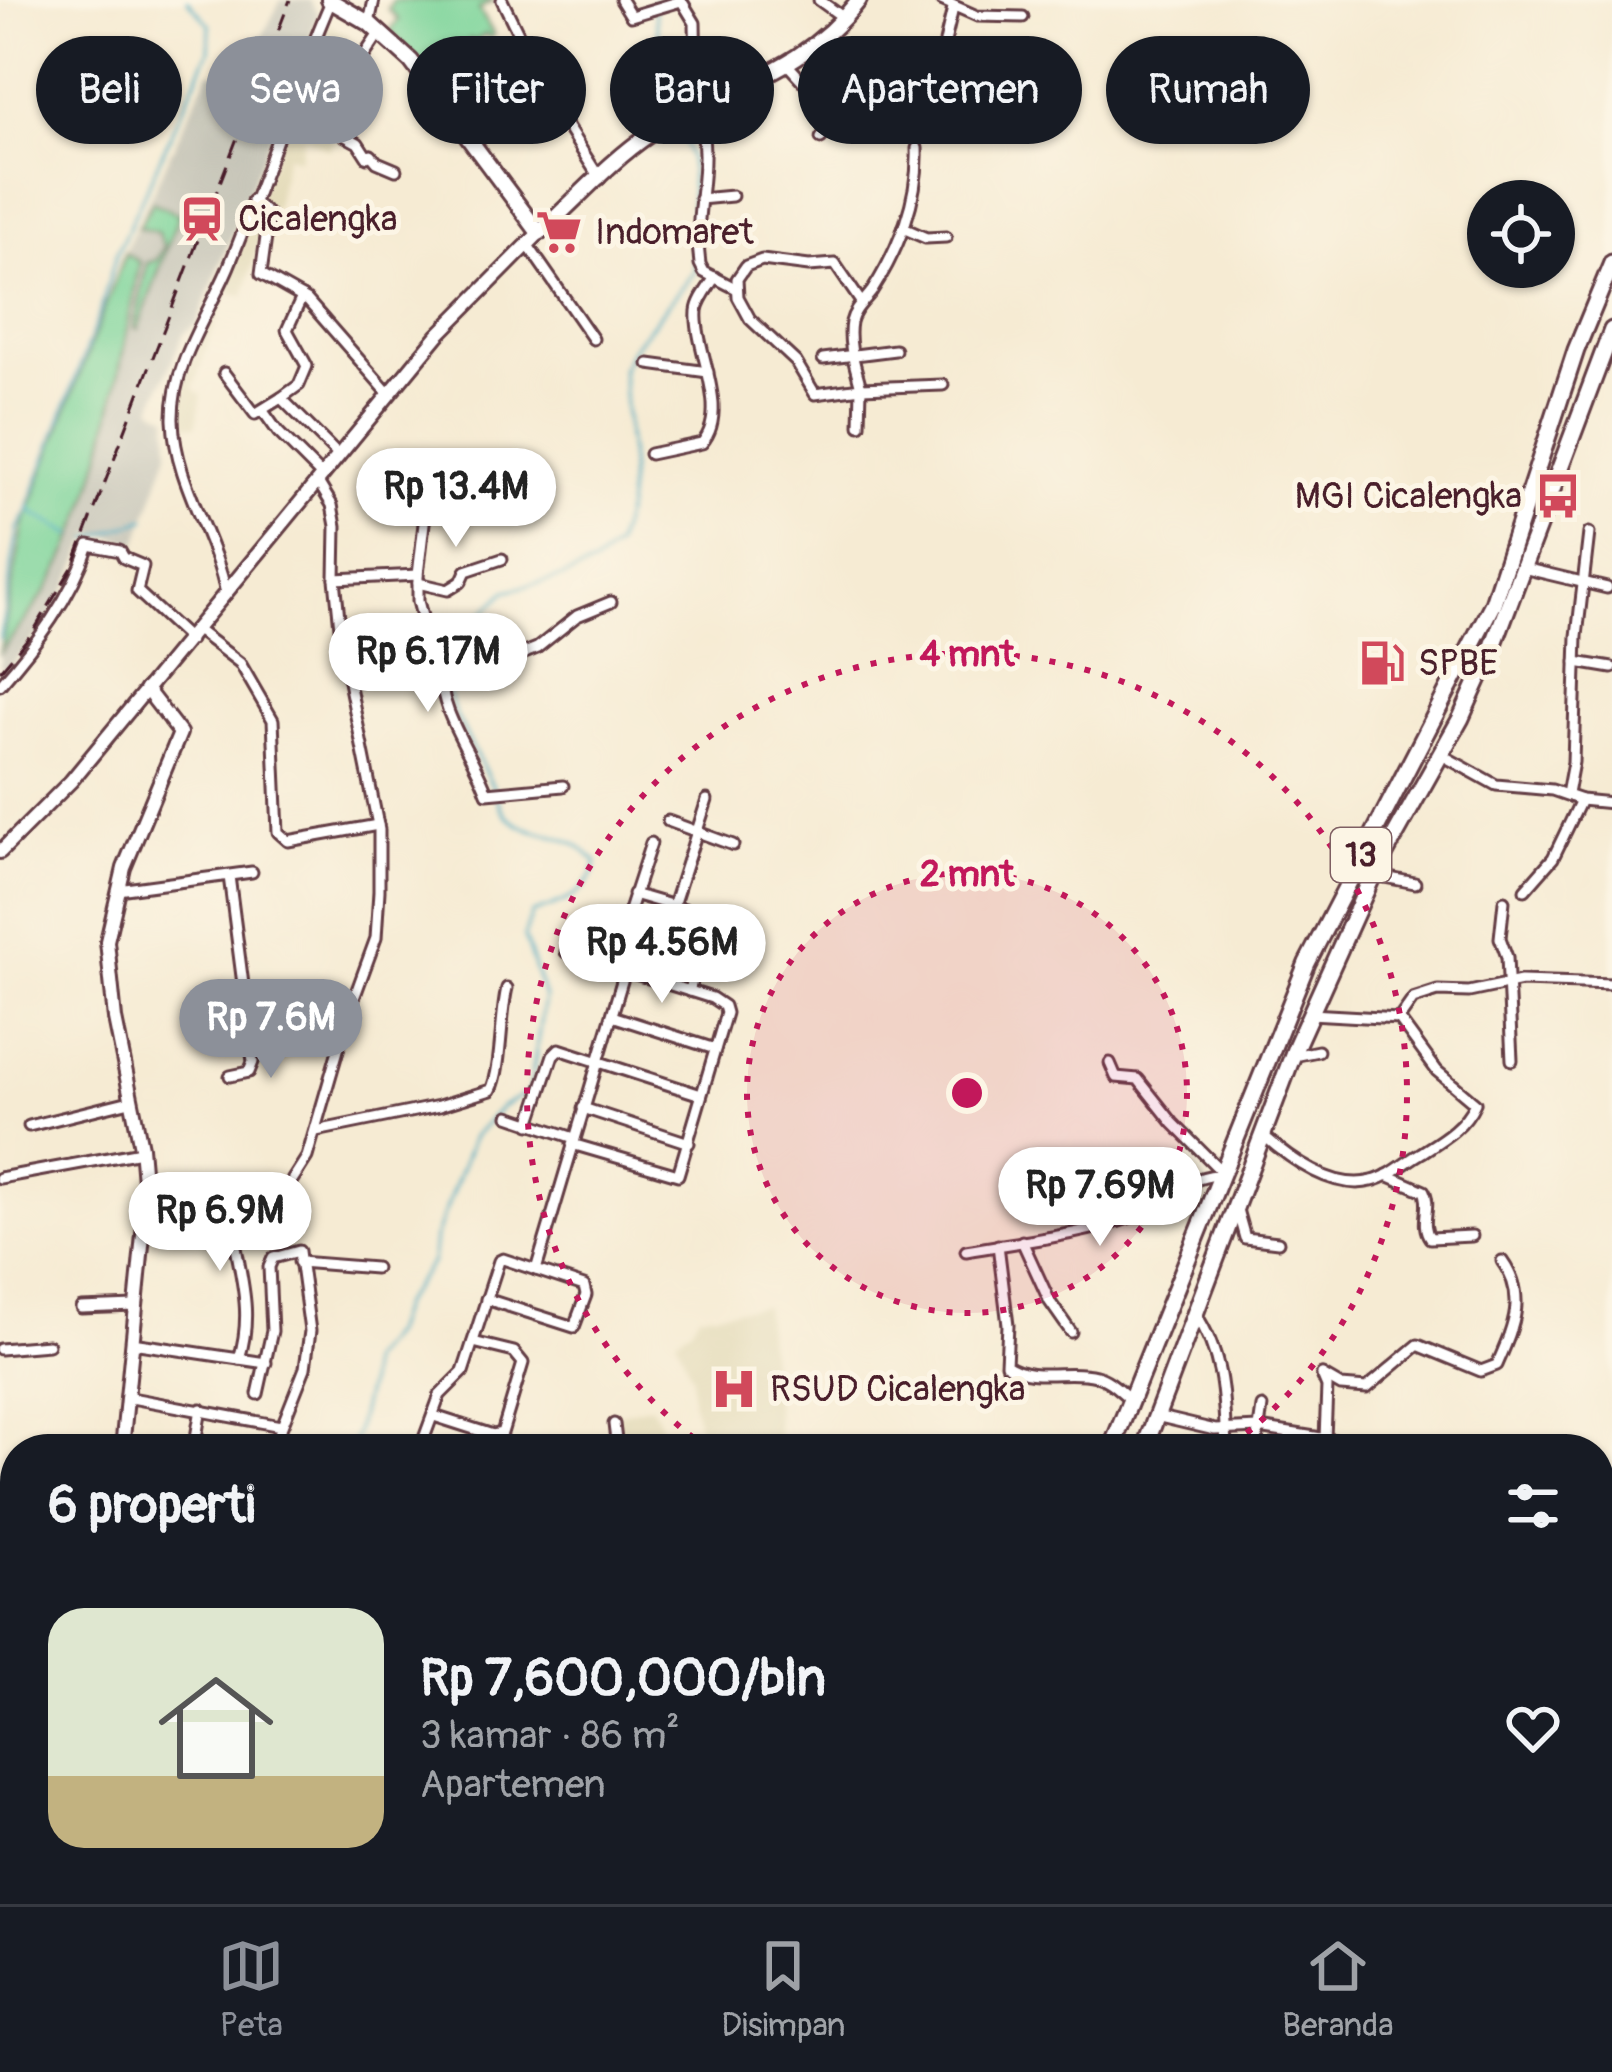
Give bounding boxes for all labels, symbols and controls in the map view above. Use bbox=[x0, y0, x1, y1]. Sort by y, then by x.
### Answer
chip: Beli bbox=[36, 36, 182, 144]
chip: Sewa bbox=[206, 36, 383, 144]
chip: Filter bbox=[407, 36, 586, 144]
chip: Baru bbox=[610, 36, 774, 144]
chip: Apartemen bbox=[798, 36, 1082, 144]
chip: Rumah bbox=[1106, 36, 1310, 144]
map controls bbox=[1467, 180, 1575, 288]
button: locate bbox=[1467, 180, 1575, 288]
station icon: Cicalengka bbox=[177, 194, 227, 244]
place label: Cicalengka bbox=[238, 197, 397, 242]
supermarket icon: Indomaret bbox=[534, 207, 584, 257]
place label: Indomaret bbox=[595, 210, 754, 255]
pin: Rp 13.4M bbox=[332, 448, 580, 550]
text: Rp 13.4M bbox=[383, 462, 529, 511]
bus stop icon: MGI Cicalengka bbox=[1533, 471, 1583, 521]
place label: MGI Cicalengka bbox=[1295, 474, 1522, 519]
pin: Rp 6.17M bbox=[304, 613, 552, 715]
text: Rp 6.17M bbox=[356, 627, 500, 676]
text: 4 mnt bbox=[919, 632, 1016, 677]
fuel station icon: SPBE bbox=[1357, 638, 1407, 688]
place label: SPBE bbox=[1418, 641, 1498, 686]
road number: 13 bbox=[1331, 828, 1391, 882]
text: 2 mnt bbox=[920, 852, 1016, 897]
pin: Rp 4.56M bbox=[538, 904, 786, 1006]
text: Rp 4.56M bbox=[586, 918, 738, 967]
pin: Rp 7.6M bbox=[160, 979, 382, 1081]
text: Rp 7.6M bbox=[206, 993, 336, 1042]
centre of rings bbox=[946, 1072, 988, 1114]
pin: Rp 7.69M bbox=[976, 1147, 1224, 1249]
text: Rp 7.69M bbox=[1025, 1161, 1175, 1210]
pin: Rp 6.9M bbox=[109, 1172, 331, 1274]
text: Rp 6.9M bbox=[156, 1186, 284, 1235]
hospital icon: RSUD Cicalengka bbox=[709, 1364, 759, 1414]
place label: RSUD Cicalengka bbox=[770, 1367, 1026, 1412]
icon: filters bbox=[1500, 1473, 1566, 1539]
text: 6 properti bbox=[48, 1474, 255, 1538]
text: Rp 7,600,000/bln bbox=[420, 1647, 826, 1711]
icon: home bbox=[144, 1656, 288, 1800]
icon: heart bbox=[1500, 1695, 1566, 1761]
text: 3 kamar · 86 m² bbox=[420, 1711, 680, 1760]
text: Apartemen bbox=[420, 1760, 605, 1809]
tab: Peta bbox=[218, 1933, 284, 2046]
tab: Disimpan bbox=[721, 1933, 846, 2046]
tab: Beranda bbox=[1282, 1933, 1394, 2046]

